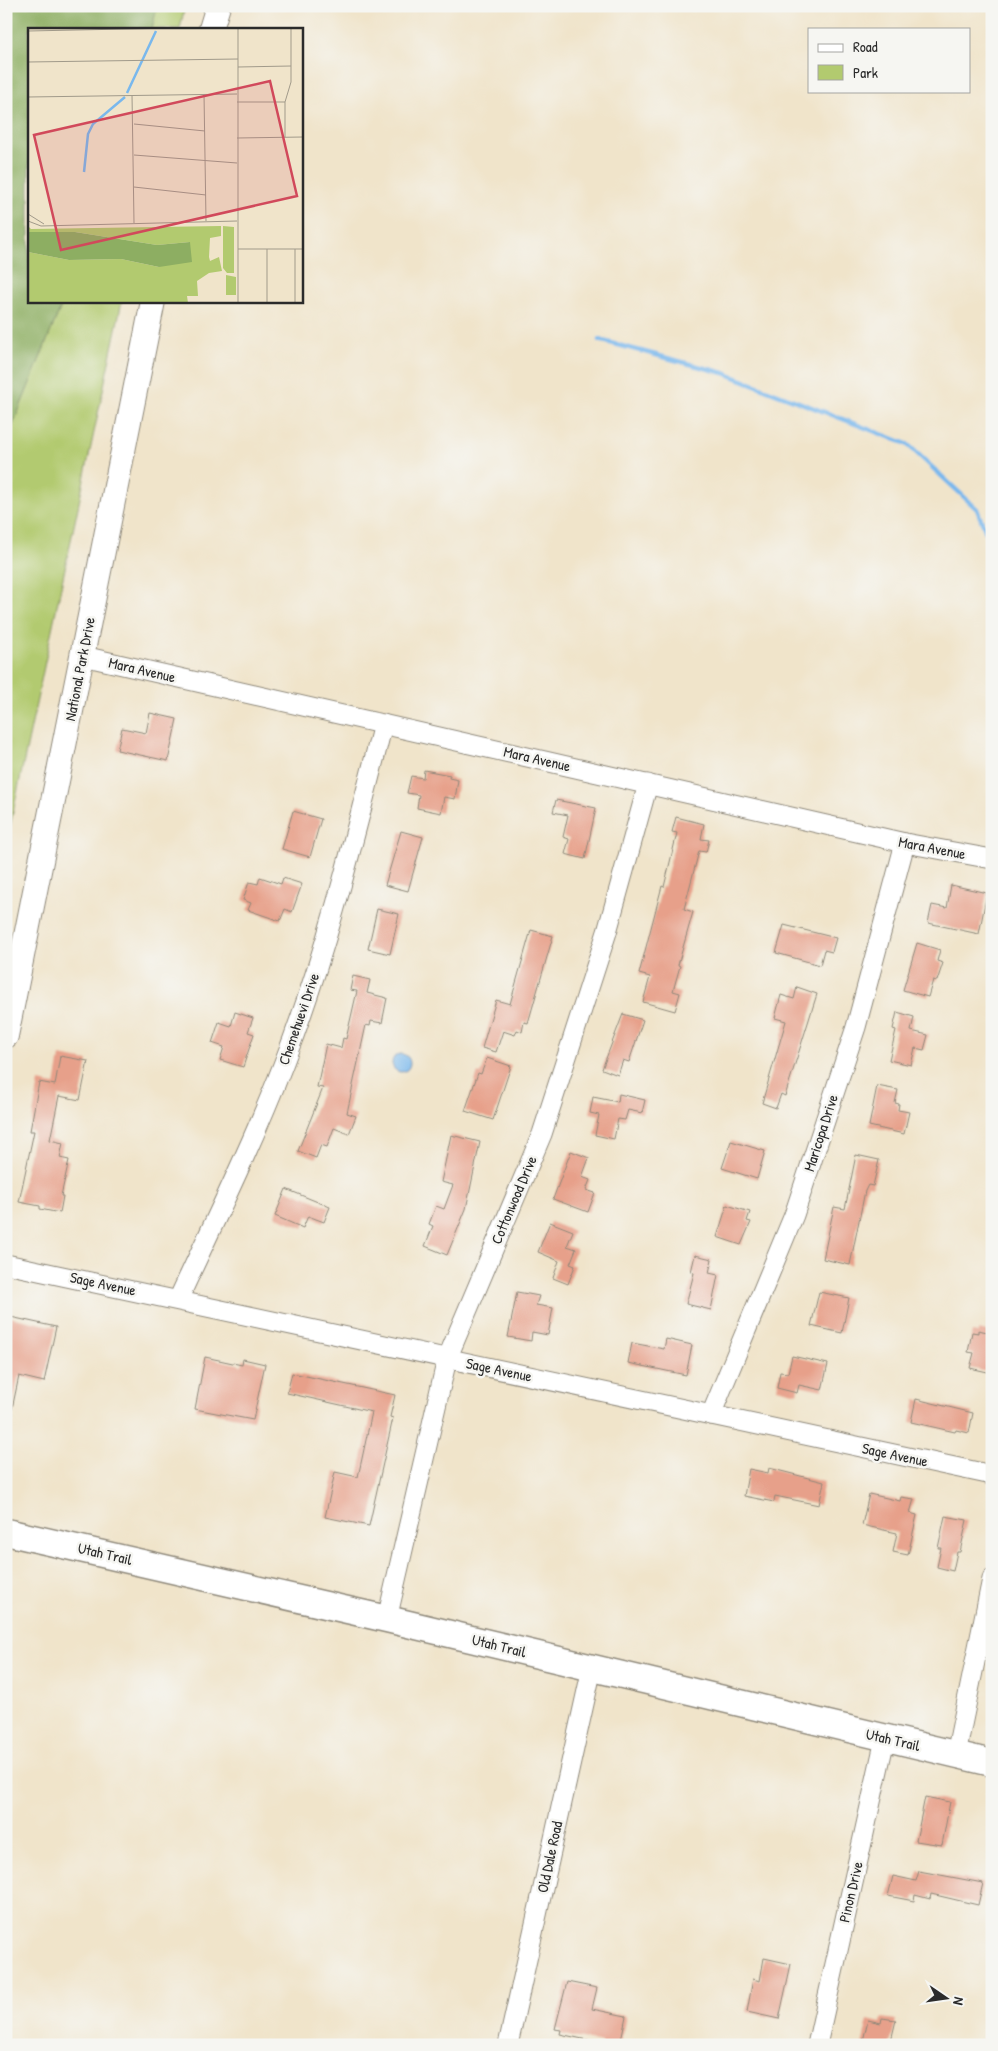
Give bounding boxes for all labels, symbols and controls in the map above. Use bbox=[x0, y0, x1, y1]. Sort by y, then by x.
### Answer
inset map bbox=[28, 28, 302, 302]
legend bbox=[808, 28, 970, 92]
text: Road bbox=[853, 36, 878, 57]
text: Park bbox=[853, 62, 878, 83]
street label: National Park Drive bbox=[59, 615, 100, 723]
street label: Mara Avenue bbox=[107, 652, 178, 687]
street label: Mara Avenue bbox=[502, 741, 573, 776]
street label: Mara Avenue bbox=[897, 831, 967, 864]
street label: Chemehuevi Drive bbox=[273, 970, 324, 1068]
street label: Maricopa Drive bbox=[798, 1092, 843, 1174]
street label: Cottonwood Drive bbox=[486, 1152, 542, 1247]
street label: Sage Avenue bbox=[68, 1266, 138, 1301]
street label: Sage Avenue bbox=[464, 1352, 534, 1387]
street label: Sage Avenue bbox=[860, 1437, 930, 1472]
street label: Utah Trail bbox=[76, 1537, 134, 1570]
street label: Utah Trail bbox=[470, 1629, 528, 1662]
street label: Utah Trail bbox=[864, 1723, 922, 1756]
street label: Old Dale Road bbox=[532, 1819, 567, 1895]
street label: Pinon Drive bbox=[833, 1859, 868, 1924]
north arrow bbox=[920, 1974, 970, 2024]
text: N bbox=[949, 1995, 969, 2007]

